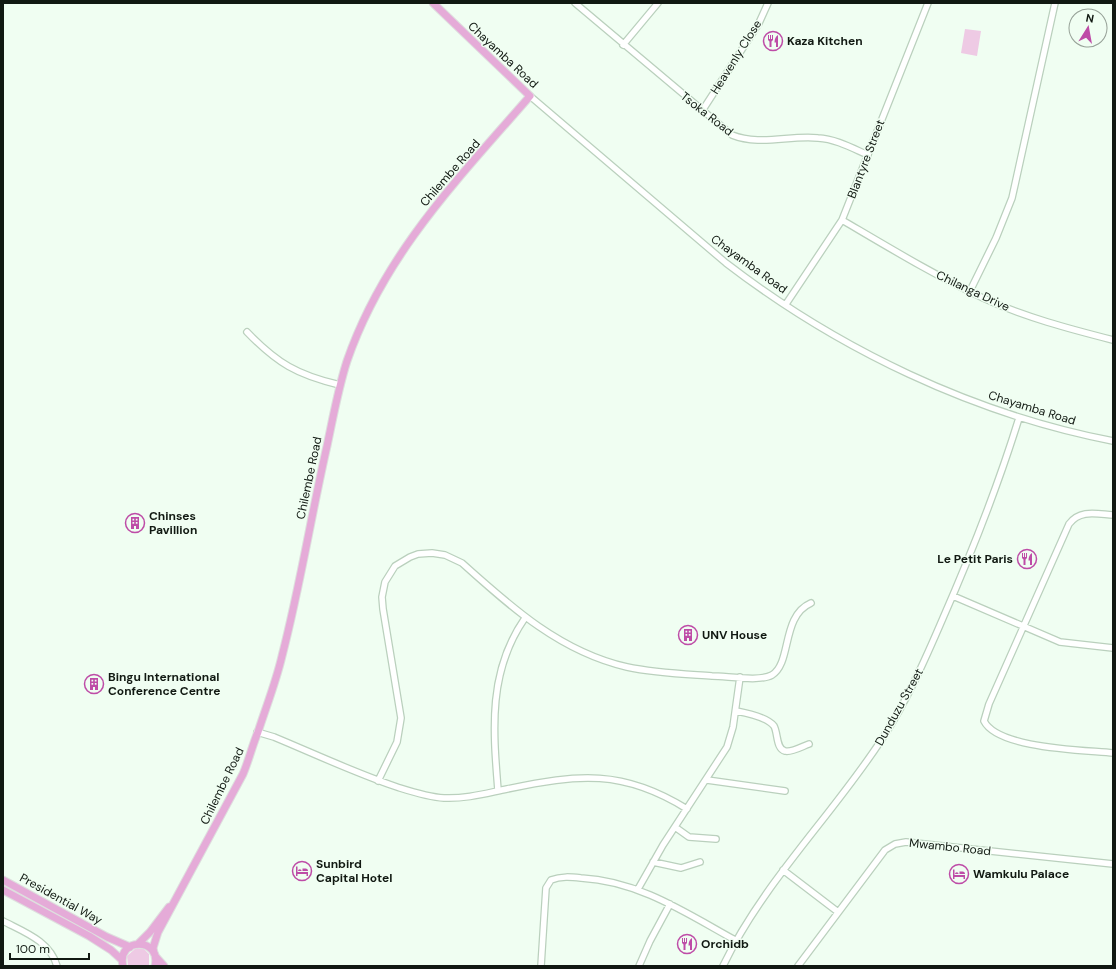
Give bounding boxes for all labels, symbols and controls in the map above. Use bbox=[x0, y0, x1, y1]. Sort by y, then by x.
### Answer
north arrow bbox=[1068, 8, 1108, 48]
text: N bbox=[1085, 11, 1095, 26]
street label: Heavenly Close bbox=[707, 17, 765, 97]
street label: Chayamba Road bbox=[464, 18, 542, 92]
restaurant icon: Kaza Kitchen bbox=[762, 30, 784, 52]
place label: Kaza Kitchen bbox=[787, 33, 863, 49]
street label: Tsoka Road bbox=[677, 88, 737, 140]
street label: Blantyre Street bbox=[844, 117, 888, 201]
street label: Chilembe Road bbox=[416, 136, 484, 210]
street label: Chayamba Road bbox=[708, 231, 790, 297]
street label: Chilanga Drive bbox=[934, 267, 1012, 315]
street label: Chayamba Road bbox=[986, 387, 1078, 429]
street label: Chilembe Road bbox=[292, 435, 326, 521]
place label: Chinses Pavillion bbox=[149, 508, 197, 538]
building icon: Chinses Pavillion bbox=[124, 512, 146, 534]
restaurant icon: Le Petit Paris bbox=[1016, 548, 1038, 570]
place label: Le Petit Paris bbox=[937, 551, 1013, 567]
building icon: UNV House bbox=[677, 624, 699, 646]
place label: UNV House bbox=[702, 627, 767, 643]
street label: Dunduzu Street bbox=[871, 665, 927, 748]
place label: Bingu International Conference Centre bbox=[108, 669, 221, 699]
building icon: Bingu International Conference Centre bbox=[83, 673, 105, 695]
street label: Chilembe Road bbox=[196, 745, 248, 827]
street label: Mwambo Road bbox=[908, 835, 992, 859]
place label: Sunbird Capital Hotel bbox=[316, 856, 392, 886]
hotel icon: Sunbird Capital Hotel bbox=[291, 860, 313, 882]
hotel icon: Wamkulu Palace bbox=[948, 863, 970, 885]
place label: Wamkulu Palace bbox=[973, 866, 1069, 882]
street label: Presidential Way bbox=[17, 870, 105, 928]
restaurant icon: Orchidb bbox=[676, 933, 698, 955]
scale bar bbox=[10, 935, 89, 961]
place label: Orchidb bbox=[701, 936, 749, 952]
text: 100 m bbox=[16, 941, 50, 957]

